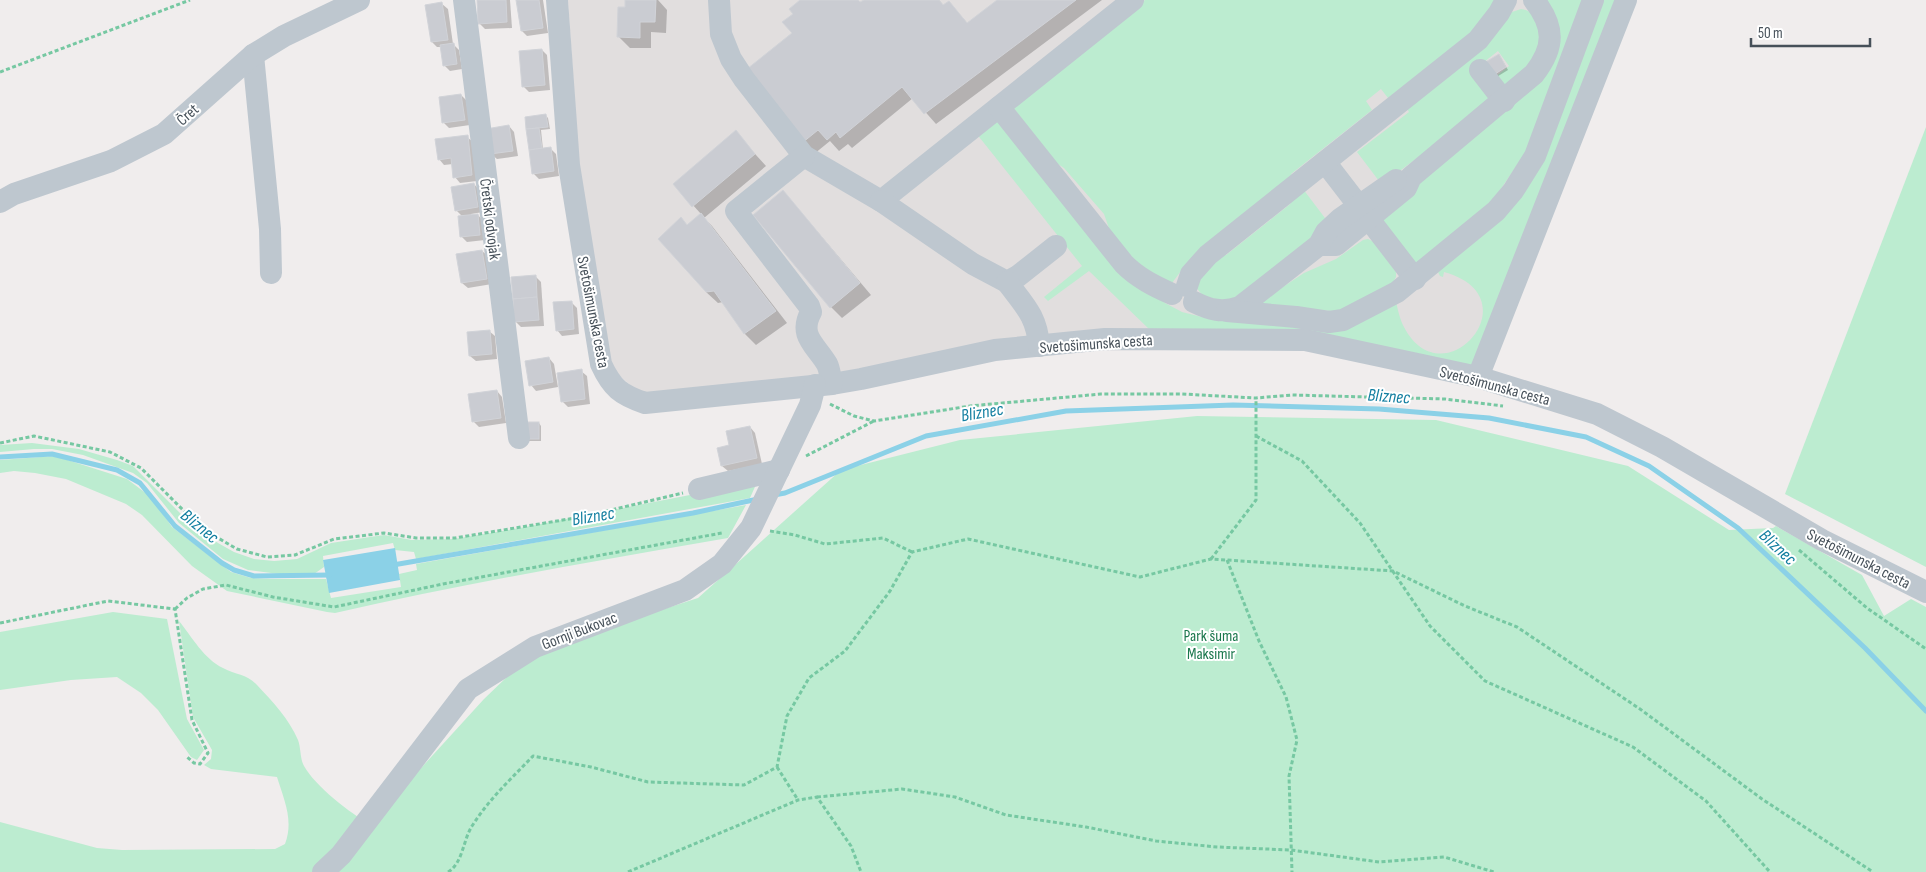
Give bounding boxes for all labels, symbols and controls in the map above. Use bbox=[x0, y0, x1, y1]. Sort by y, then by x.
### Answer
scale bar bbox=[1751, 15, 1870, 47]
text: 50 m bbox=[1758, 24, 1783, 43]
street label: Čret bbox=[173, 100, 203, 130]
street label: Čretski odvojak bbox=[475, 177, 504, 261]
street label: Svetošimunska cesta bbox=[572, 255, 613, 370]
street label: Svetošimunska cesta bbox=[1039, 331, 1153, 358]
street label: Svetošimunska cesta bbox=[1437, 363, 1552, 410]
water label: Bliznec bbox=[1367, 385, 1411, 408]
water label: Bliznec bbox=[959, 398, 1005, 427]
water label: Bliznec bbox=[570, 502, 616, 531]
water label: Bliznec bbox=[176, 505, 223, 548]
water label: Bliznec bbox=[1755, 525, 1800, 570]
street label: Svetošimunska cesta bbox=[1804, 525, 1913, 593]
street label: Gornji Bukovac bbox=[539, 608, 620, 654]
park label: Park šuma Maksimir bbox=[1184, 627, 1238, 664]

